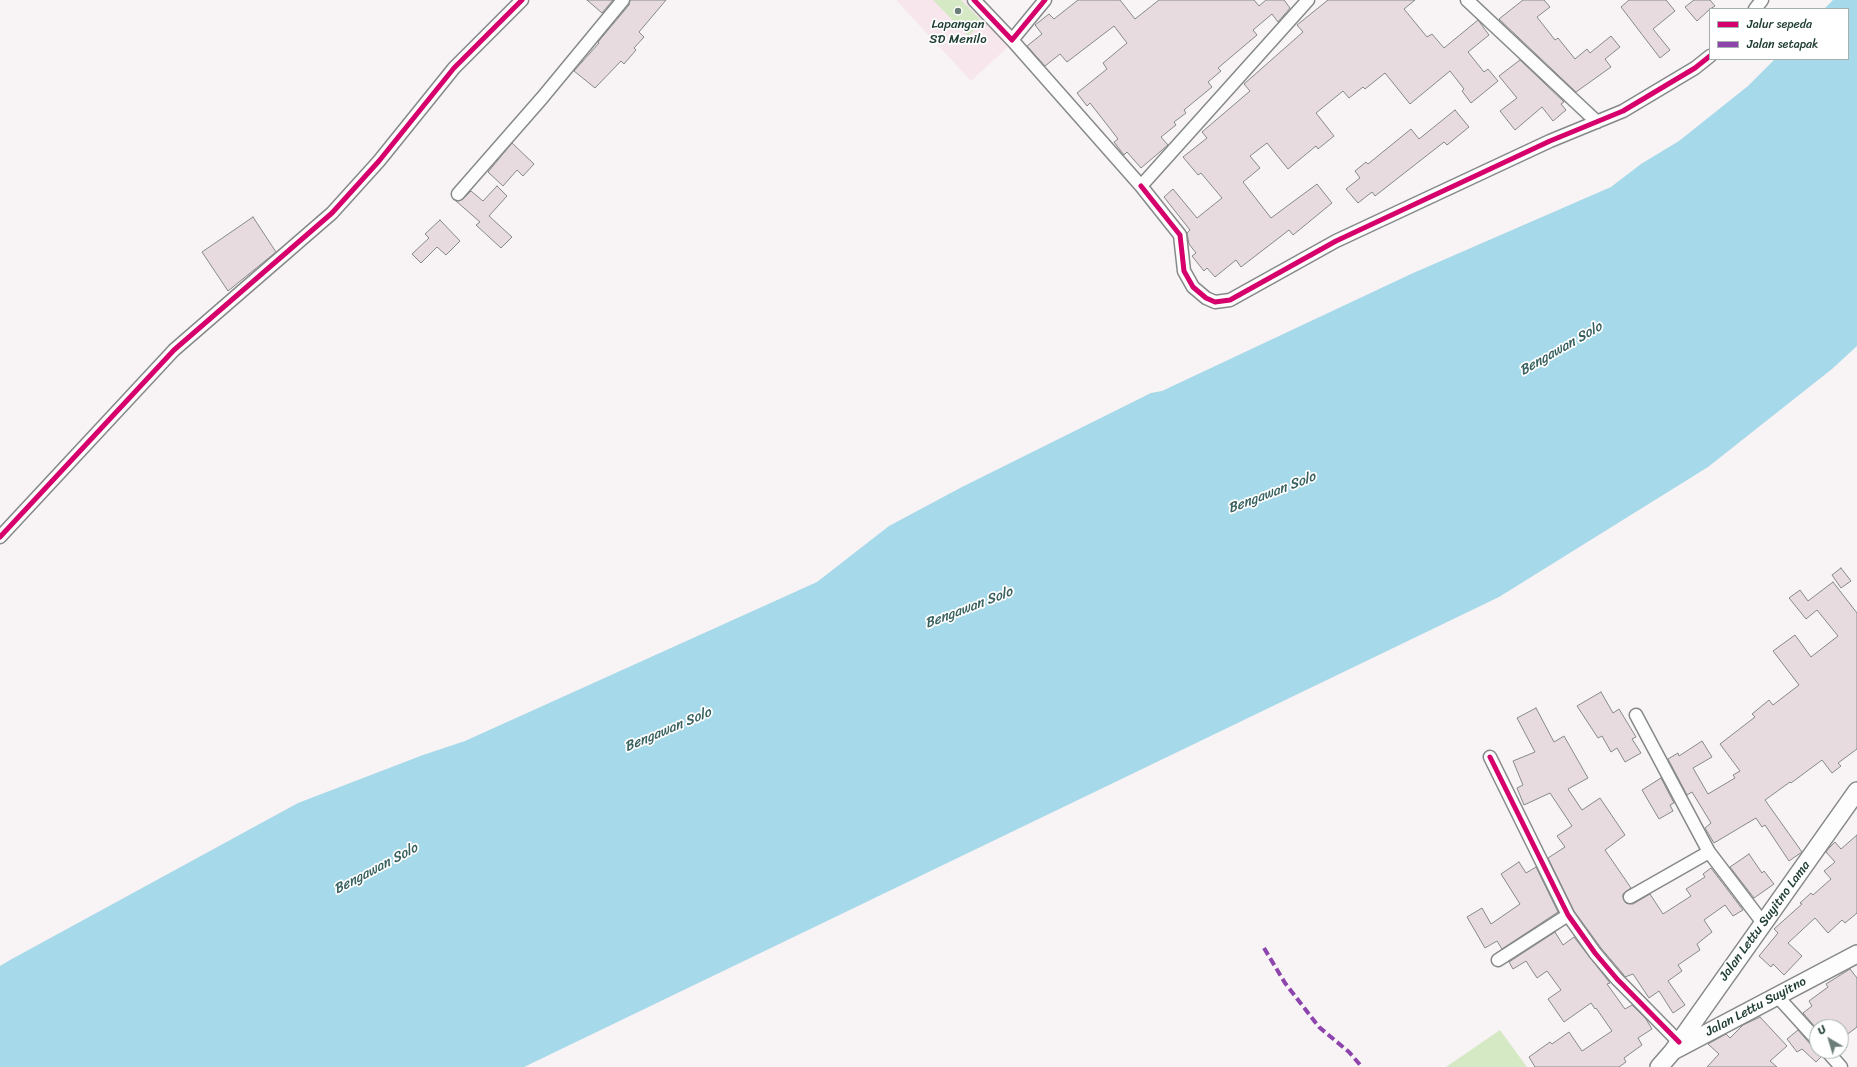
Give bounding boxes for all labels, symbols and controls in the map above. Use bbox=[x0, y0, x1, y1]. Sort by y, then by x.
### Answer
marker: Lapangan SD Menilo bbox=[953, 6, 963, 16]
legend bbox=[1709, 8, 1849, 60]
text: Jalur sepeda bbox=[1747, 13, 1812, 35]
place label: Lapangan SD Menilo bbox=[929, 17, 987, 48]
text: Jalan setapak bbox=[1747, 33, 1818, 55]
water label: Bengawan Solo bbox=[1517, 319, 1605, 379]
water label: Bengawan Solo bbox=[1226, 469, 1318, 517]
water label: Bengawan Solo bbox=[923, 584, 1015, 632]
water label: Bengawan Solo bbox=[622, 704, 714, 756]
water label: Bengawan Solo bbox=[331, 840, 421, 898]
street label: Jalan Lettu Suyitno Lama bbox=[1716, 858, 1814, 984]
street label: Jalan Lettu Suyitno bbox=[1703, 974, 1809, 1040]
north arrow bbox=[1809, 1019, 1849, 1059]
text: U bbox=[1813, 1020, 1831, 1040]

